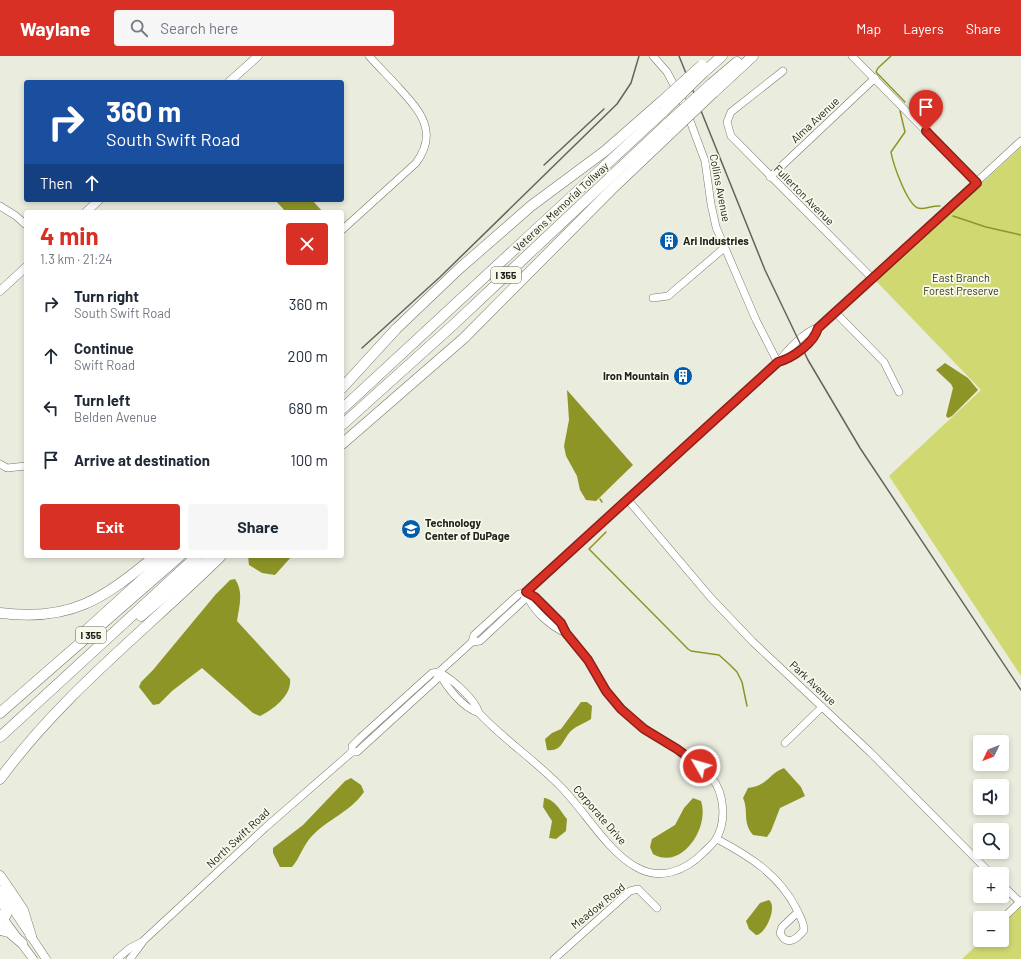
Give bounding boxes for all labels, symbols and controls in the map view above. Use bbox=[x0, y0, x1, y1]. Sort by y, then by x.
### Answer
search box bbox=[114, 10, 394, 46]
text: Waylane bbox=[20, 17, 90, 40]
icon: search bbox=[128, 17, 150, 39]
text: Search here bbox=[160, 19, 238, 37]
text: Map bbox=[856, 20, 881, 37]
text: Layers bbox=[903, 20, 944, 37]
text: Share bbox=[966, 20, 1001, 37]
pin bbox=[909, 90, 943, 131]
text: 360 m bbox=[106, 94, 181, 128]
street label: Alma Avenue bbox=[788, 94, 842, 145]
icon: right bbox=[40, 96, 92, 148]
icon: arrive bbox=[915, 96, 937, 118]
text: South Swift Road bbox=[106, 128, 240, 150]
street label: Collins Avenue bbox=[708, 153, 733, 223]
street label: Veterans Memorial Tollway bbox=[510, 159, 611, 254]
street label: Fullerton Avenue bbox=[771, 162, 837, 228]
icon: ahead bbox=[81, 172, 103, 194]
text: Then bbox=[40, 174, 73, 192]
text: 4 min bbox=[40, 221, 99, 250]
button: close bbox=[286, 223, 328, 265]
building icon: Ari Industries bbox=[658, 230, 680, 252]
place label: Ari Industries bbox=[683, 234, 749, 247]
text: 1.3 km · 21:24 bbox=[40, 251, 113, 267]
road number: I 355 bbox=[491, 267, 521, 283]
park label: East Branch Forest Preserve bbox=[923, 271, 999, 297]
text: Turn right bbox=[74, 287, 139, 305]
icon: right bbox=[40, 293, 62, 315]
text: 360 m bbox=[289, 295, 328, 313]
text: South Swift Road bbox=[74, 305, 171, 321]
text: Continue bbox=[74, 339, 134, 357]
icon: ahead bbox=[40, 345, 62, 367]
text: 200 m bbox=[288, 347, 328, 365]
text: Swift Road bbox=[74, 357, 135, 373]
building icon: Iron Mountain bbox=[672, 365, 694, 387]
place label: Iron Mountain bbox=[603, 369, 669, 382]
text: Turn left bbox=[74, 391, 130, 409]
icon: left bbox=[40, 397, 62, 419]
text: 680 m bbox=[289, 399, 328, 417]
text: Belden Avenue bbox=[74, 409, 157, 425]
icon: arrive bbox=[40, 449, 62, 471]
text: Arrive at destination bbox=[74, 451, 210, 469]
text: 100 m bbox=[290, 451, 328, 469]
button: Exit bbox=[40, 504, 180, 550]
button: Share bbox=[188, 504, 328, 550]
place label: Technology Center of DuPage bbox=[425, 516, 510, 542]
school or university icon: Technology Center of DuPage bbox=[400, 518, 422, 540]
road number: I 355 bbox=[76, 627, 106, 643]
street label: Park Avenue bbox=[787, 658, 839, 708]
north arrow bbox=[973, 735, 1009, 771]
map controls bbox=[973, 735, 1009, 947]
position arrow bbox=[679, 745, 721, 787]
button: sound bbox=[973, 779, 1009, 815]
street label: Corporate Drive bbox=[571, 782, 630, 847]
street label: North Swift Road bbox=[203, 805, 272, 870]
button: search bbox=[973, 823, 1009, 859]
button: + bbox=[973, 867, 1009, 903]
street label: Meadow Road bbox=[568, 880, 627, 931]
button: − bbox=[973, 911, 1009, 947]

